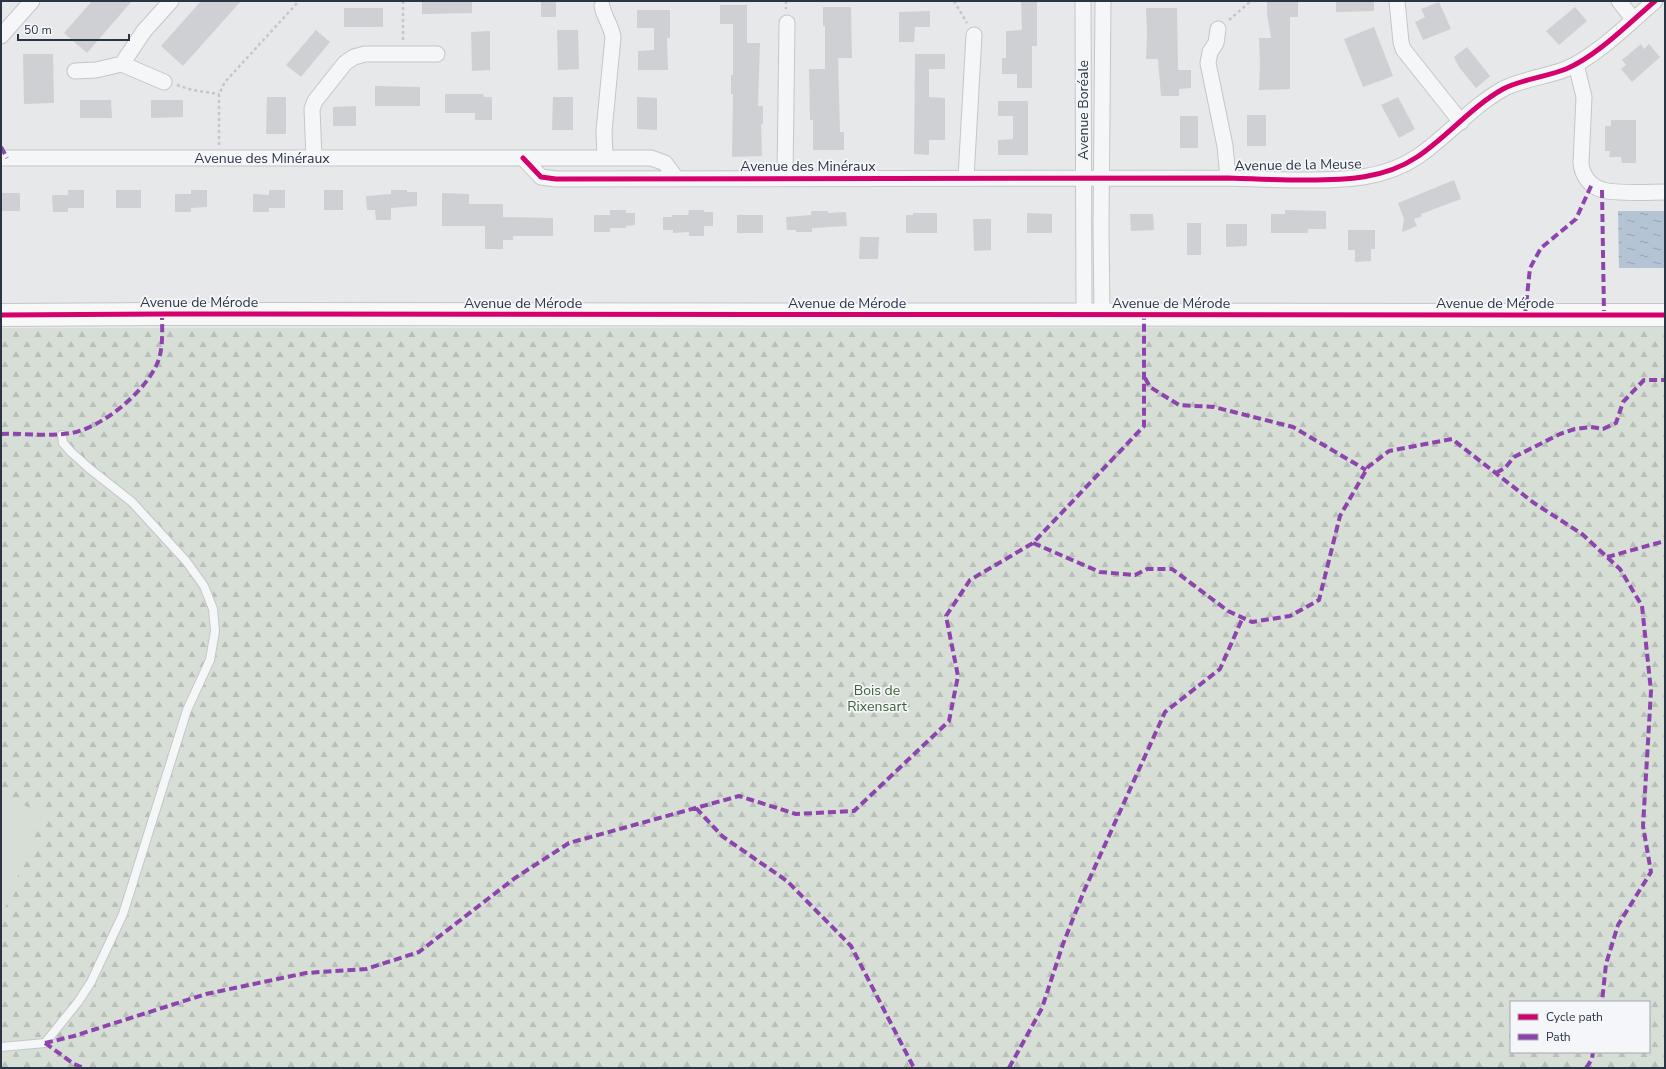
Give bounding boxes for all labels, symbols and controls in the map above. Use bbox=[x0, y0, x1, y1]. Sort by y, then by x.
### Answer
scale bar bbox=[18, 16, 129, 42]
text: 50 m bbox=[24, 22, 52, 38]
street label: Avenue Boréale bbox=[1074, 60, 1093, 160]
street label: Avenue des Minéraux bbox=[194, 149, 330, 168]
street label: Avenue de la Meuse bbox=[1234, 154, 1362, 176]
street label: Avenue des Minéraux bbox=[740, 157, 876, 176]
street label: Avenue de Mérode bbox=[140, 293, 258, 312]
street label: Avenue de Mérode bbox=[464, 294, 582, 313]
street label: Avenue de Mérode bbox=[788, 294, 906, 313]
street label: Avenue de Mérode bbox=[1112, 294, 1230, 313]
street label: Avenue de Mérode bbox=[1436, 294, 1554, 313]
park label: Bois de Rixensart bbox=[847, 681, 907, 716]
legend bbox=[1510, 1001, 1650, 1053]
text: Cycle path bbox=[1546, 1009, 1603, 1025]
text: Path bbox=[1546, 1029, 1571, 1045]

